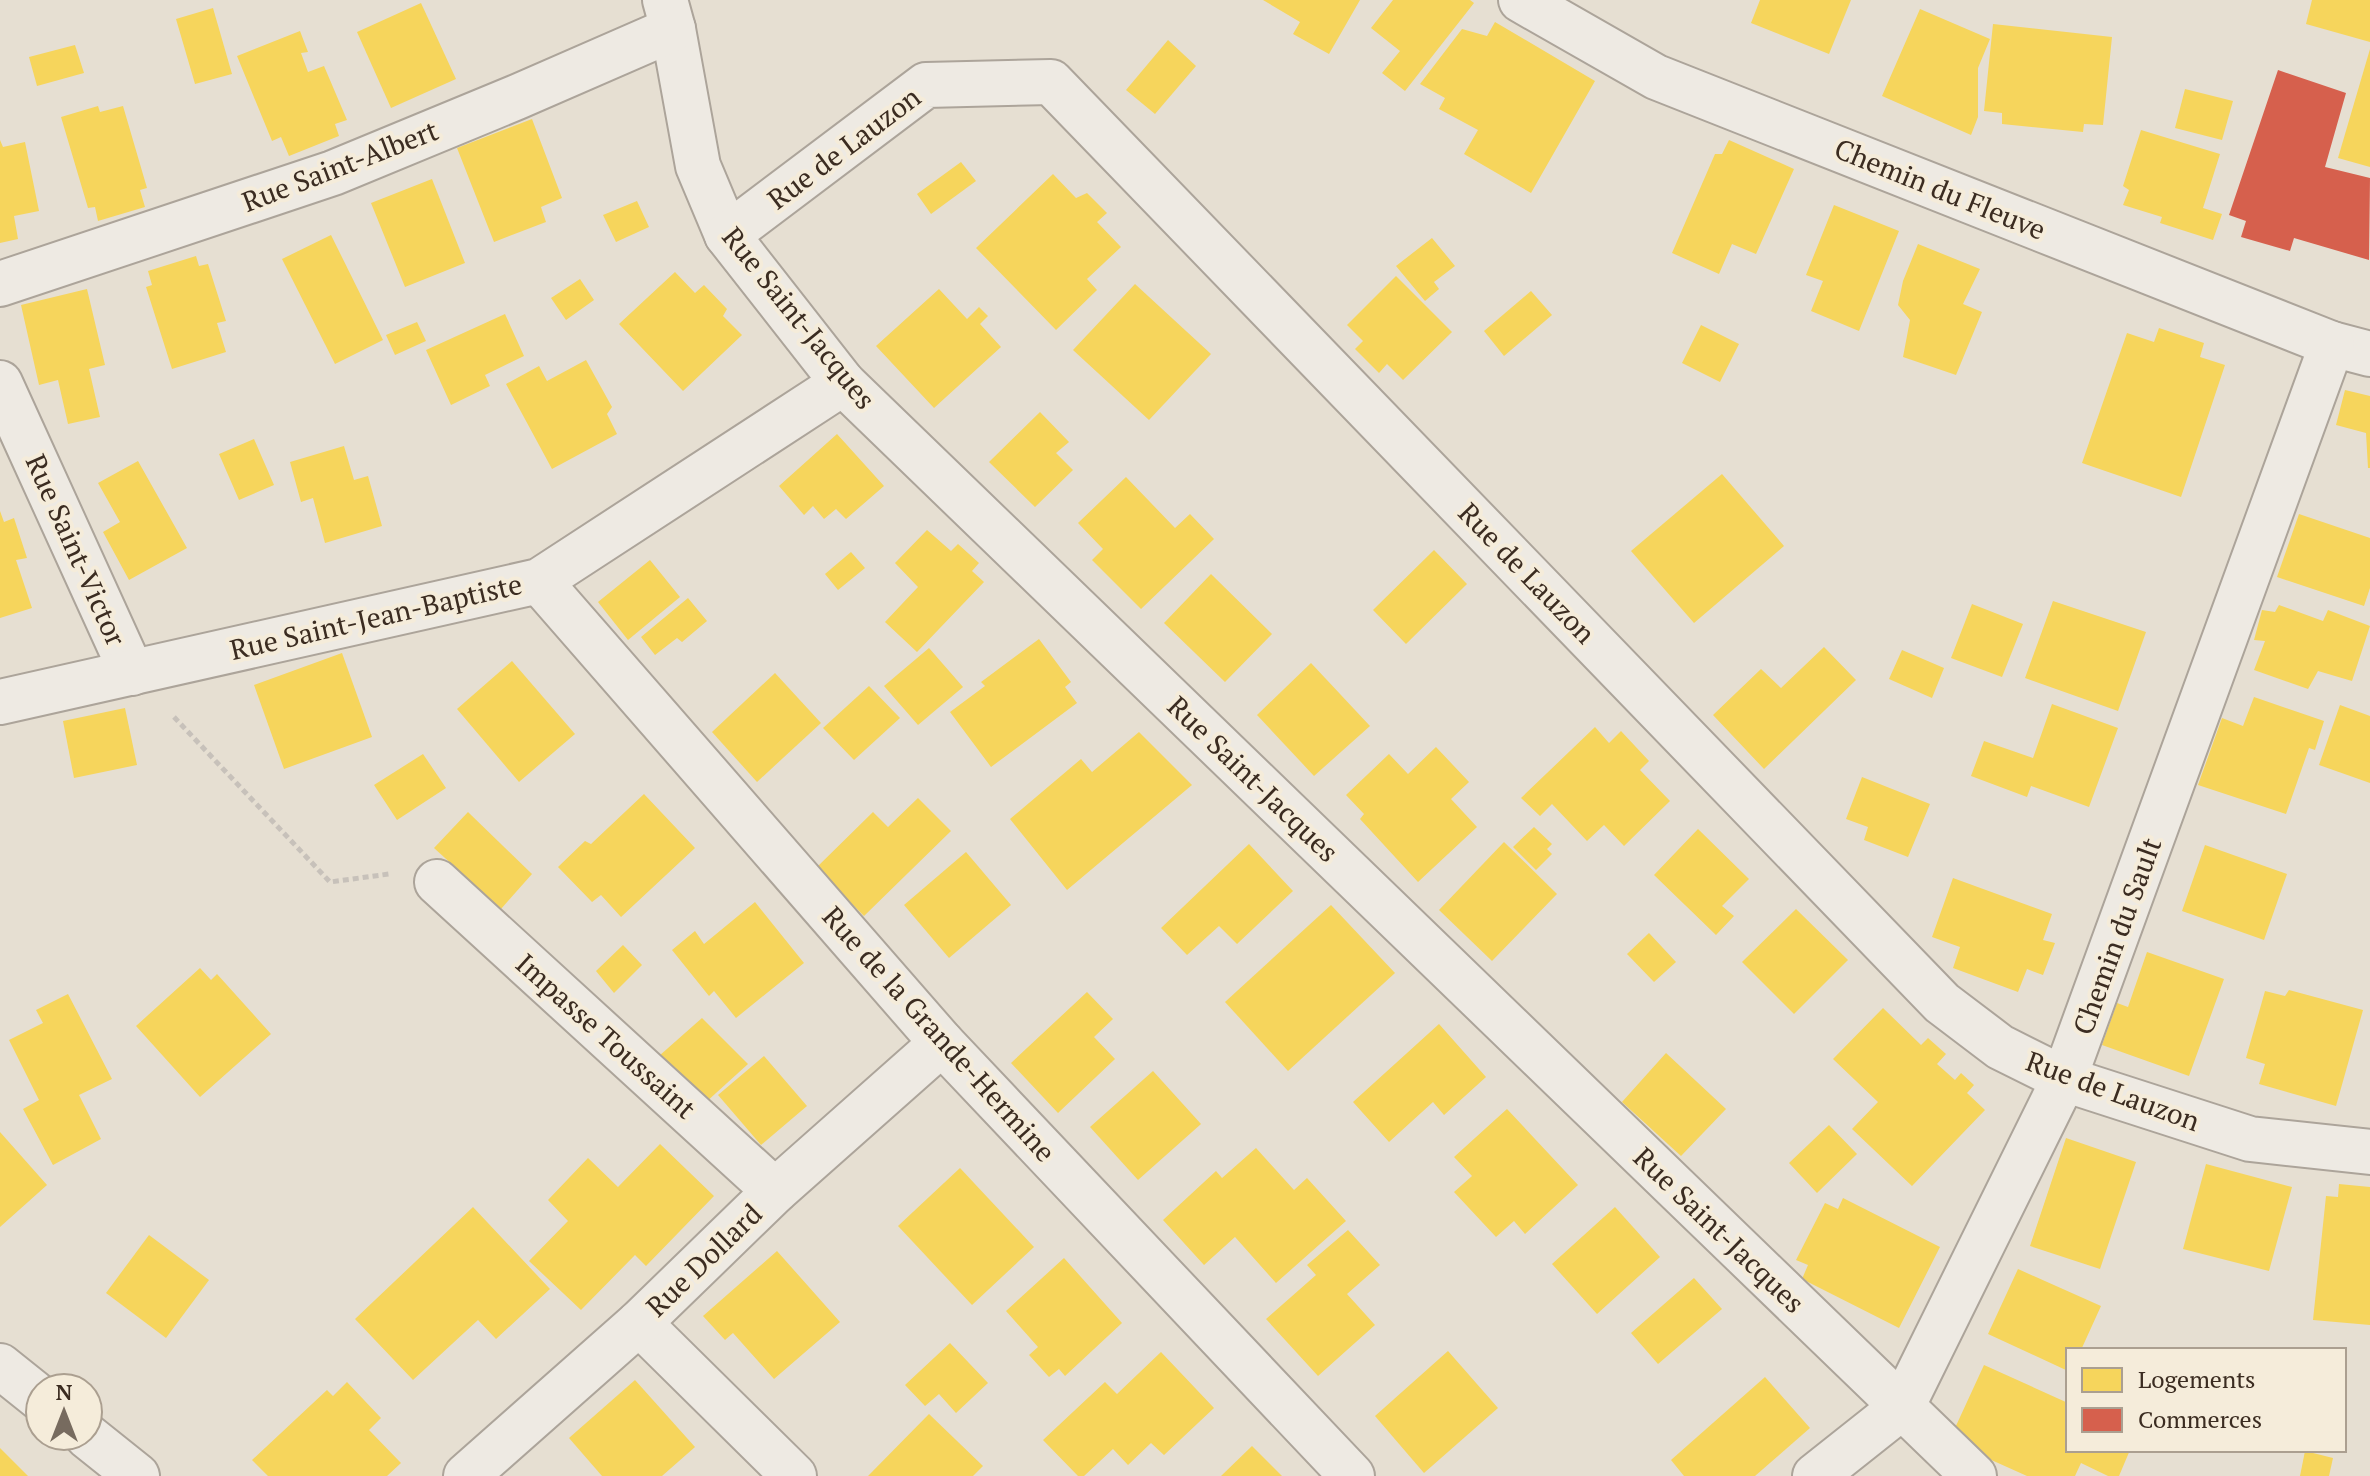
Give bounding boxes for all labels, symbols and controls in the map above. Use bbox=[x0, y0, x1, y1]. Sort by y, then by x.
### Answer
street label: Rue de Lauzon bbox=[760, 78, 928, 217]
street label: Rue Saint-Albert bbox=[237, 111, 444, 220]
street label: Chemin du Fleuve bbox=[1829, 129, 2051, 248]
street label: Rue Saint-Jacques bbox=[715, 219, 884, 416]
street label: Rue Saint-Victor bbox=[18, 448, 135, 652]
street label: Rue de Lauzon bbox=[1451, 494, 1604, 651]
street label: Rue Saint-Jean-Baptiste bbox=[226, 565, 526, 668]
street label: Rue Saint-Jacques bbox=[1160, 688, 1347, 870]
street label: Chemin du Sault bbox=[2064, 832, 2170, 1039]
street label: Rue de la Grande-Hermine bbox=[815, 898, 1064, 1169]
street label: Impasse Toussaint bbox=[508, 945, 705, 1127]
street label: Rue de Lauzon bbox=[2021, 1042, 2205, 1139]
street label: Rue Saint-Jacques bbox=[1626, 1139, 1813, 1321]
street label: Rue Dollard bbox=[638, 1195, 770, 1324]
legend bbox=[2066, 1348, 2346, 1452]
text: Logements bbox=[2138, 1363, 2255, 1395]
north arrow bbox=[24, 1372, 104, 1452]
text: N bbox=[56, 1377, 73, 1406]
text: Commerces bbox=[2138, 1403, 2262, 1435]

